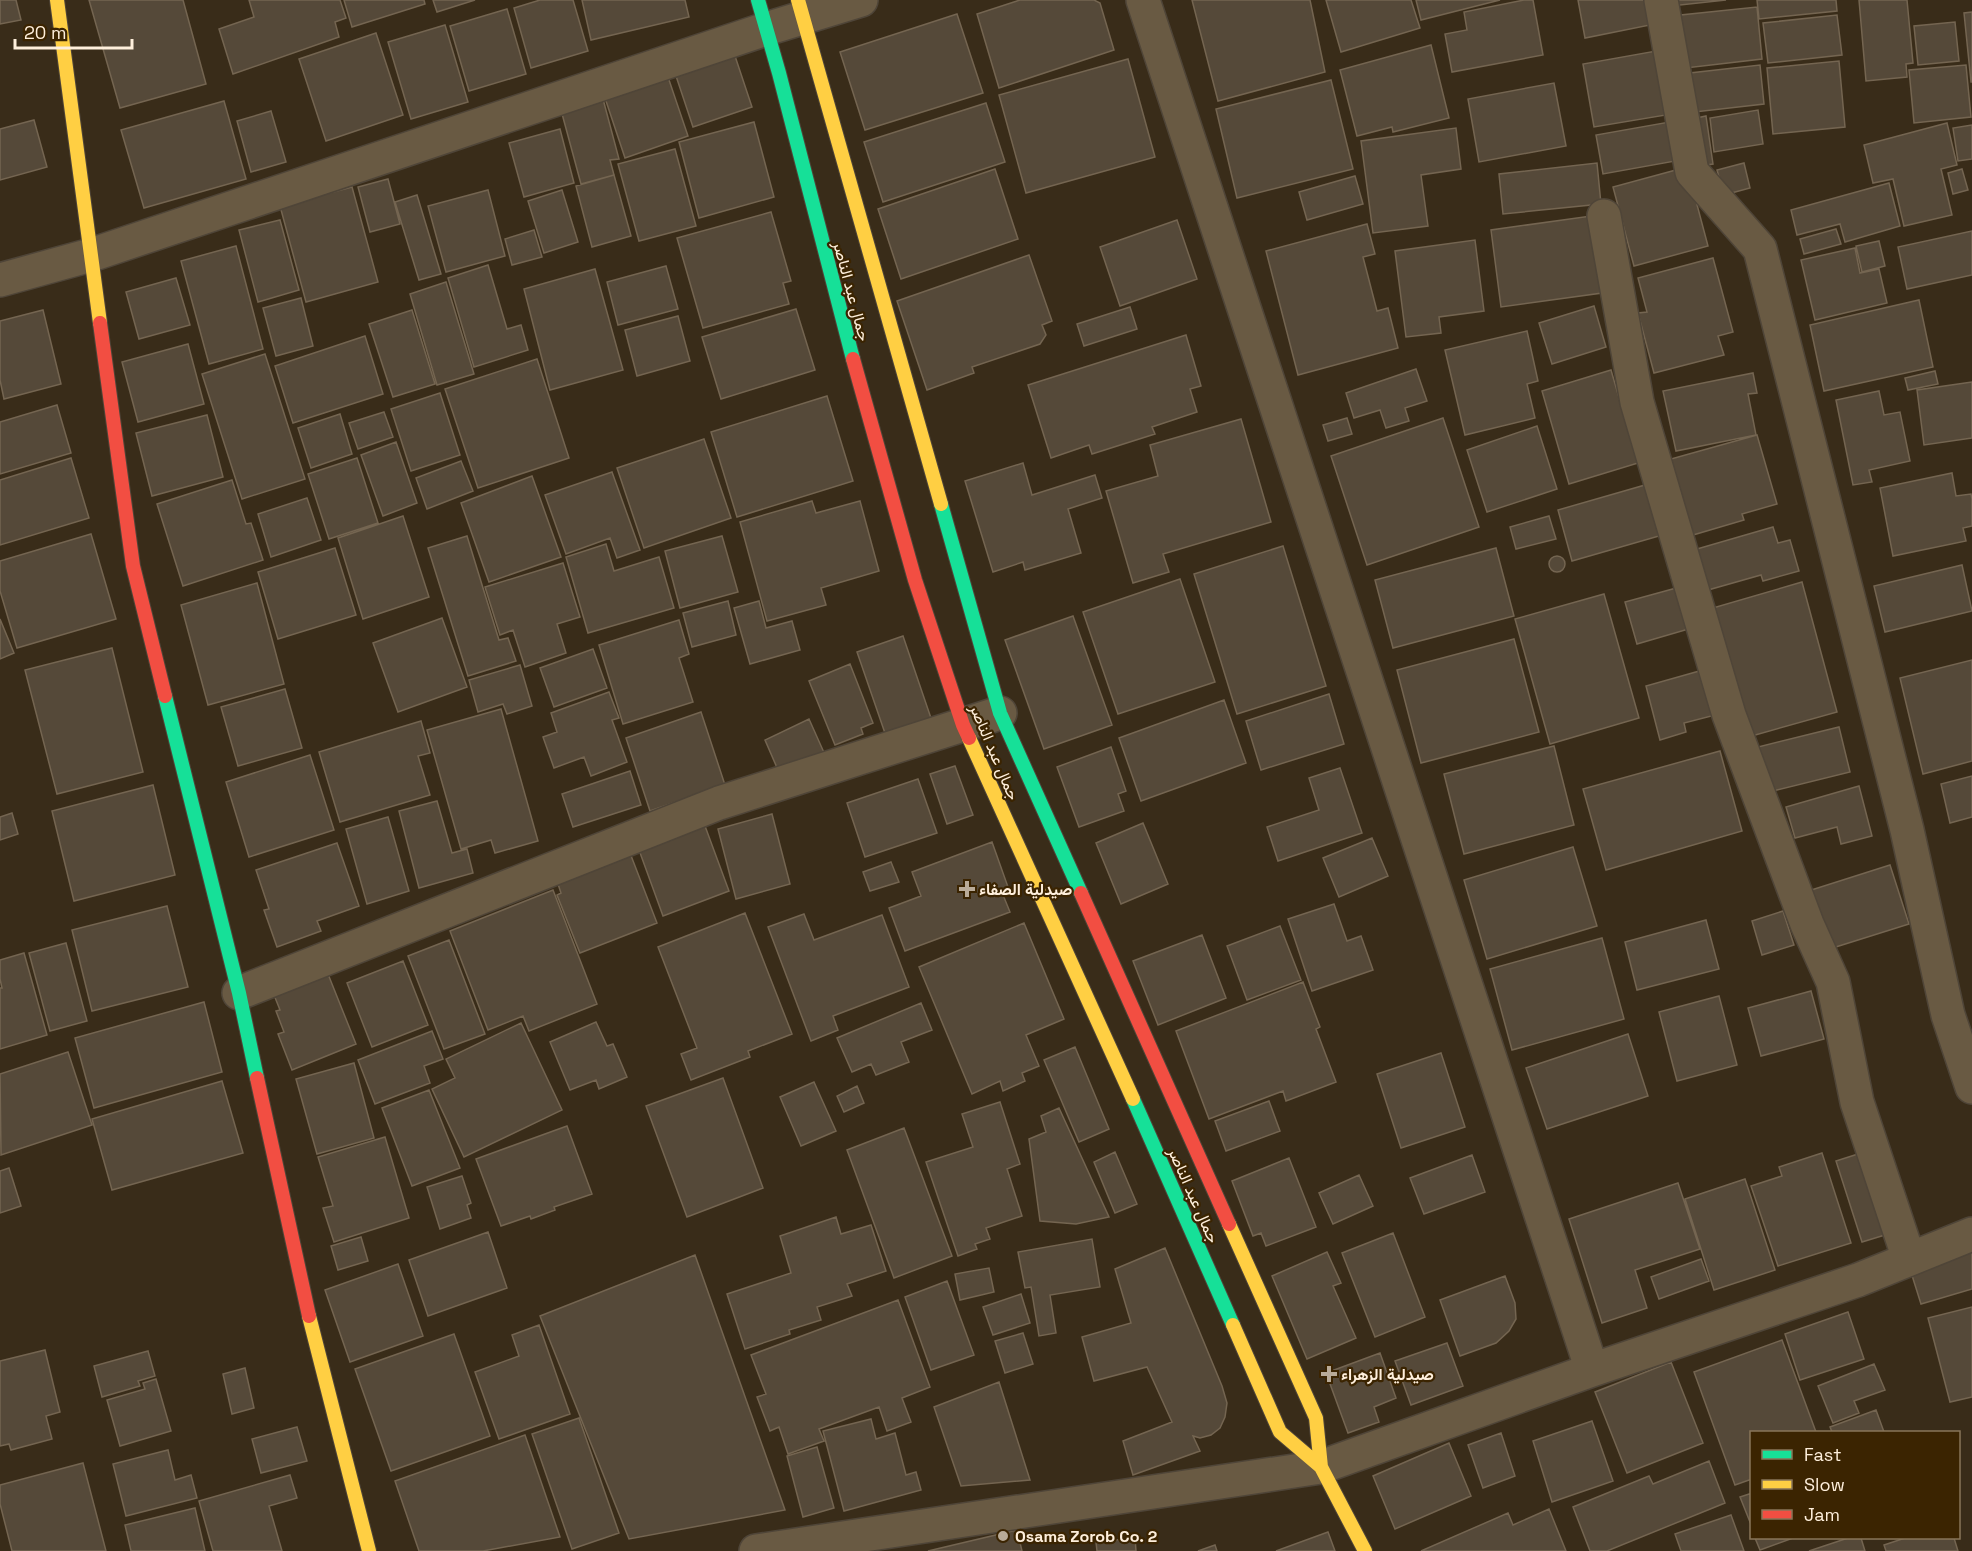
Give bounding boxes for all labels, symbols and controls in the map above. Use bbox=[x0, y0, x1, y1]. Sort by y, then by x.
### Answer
scale bar bbox=[15, 12, 132, 50]
text: 20 m bbox=[24, 21, 67, 44]
street label: جمال عبد الناصر bbox=[828, 238, 875, 344]
street label: جمال عبد الناصر bbox=[964, 700, 1024, 804]
place label: صيدلية الصفاء bbox=[979, 879, 1072, 900]
marker: صيدلية الصفاء bbox=[960, 882, 974, 896]
street label: جمال عبد الناصر bbox=[1163, 1143, 1224, 1246]
place label: صيدلية الزهراء bbox=[1341, 1364, 1434, 1385]
marker: صيدلية الزهراء bbox=[1322, 1367, 1336, 1381]
legend bbox=[1750, 1431, 1960, 1539]
text: Fast bbox=[1804, 1443, 1841, 1466]
text: Slow bbox=[1804, 1473, 1845, 1496]
text: Jam bbox=[1804, 1503, 1840, 1526]
place label: Osama Zorob Co. 2 bbox=[1015, 1526, 1157, 1547]
marker: Osama Zorob Co. 2 bbox=[996, 1529, 1010, 1543]

